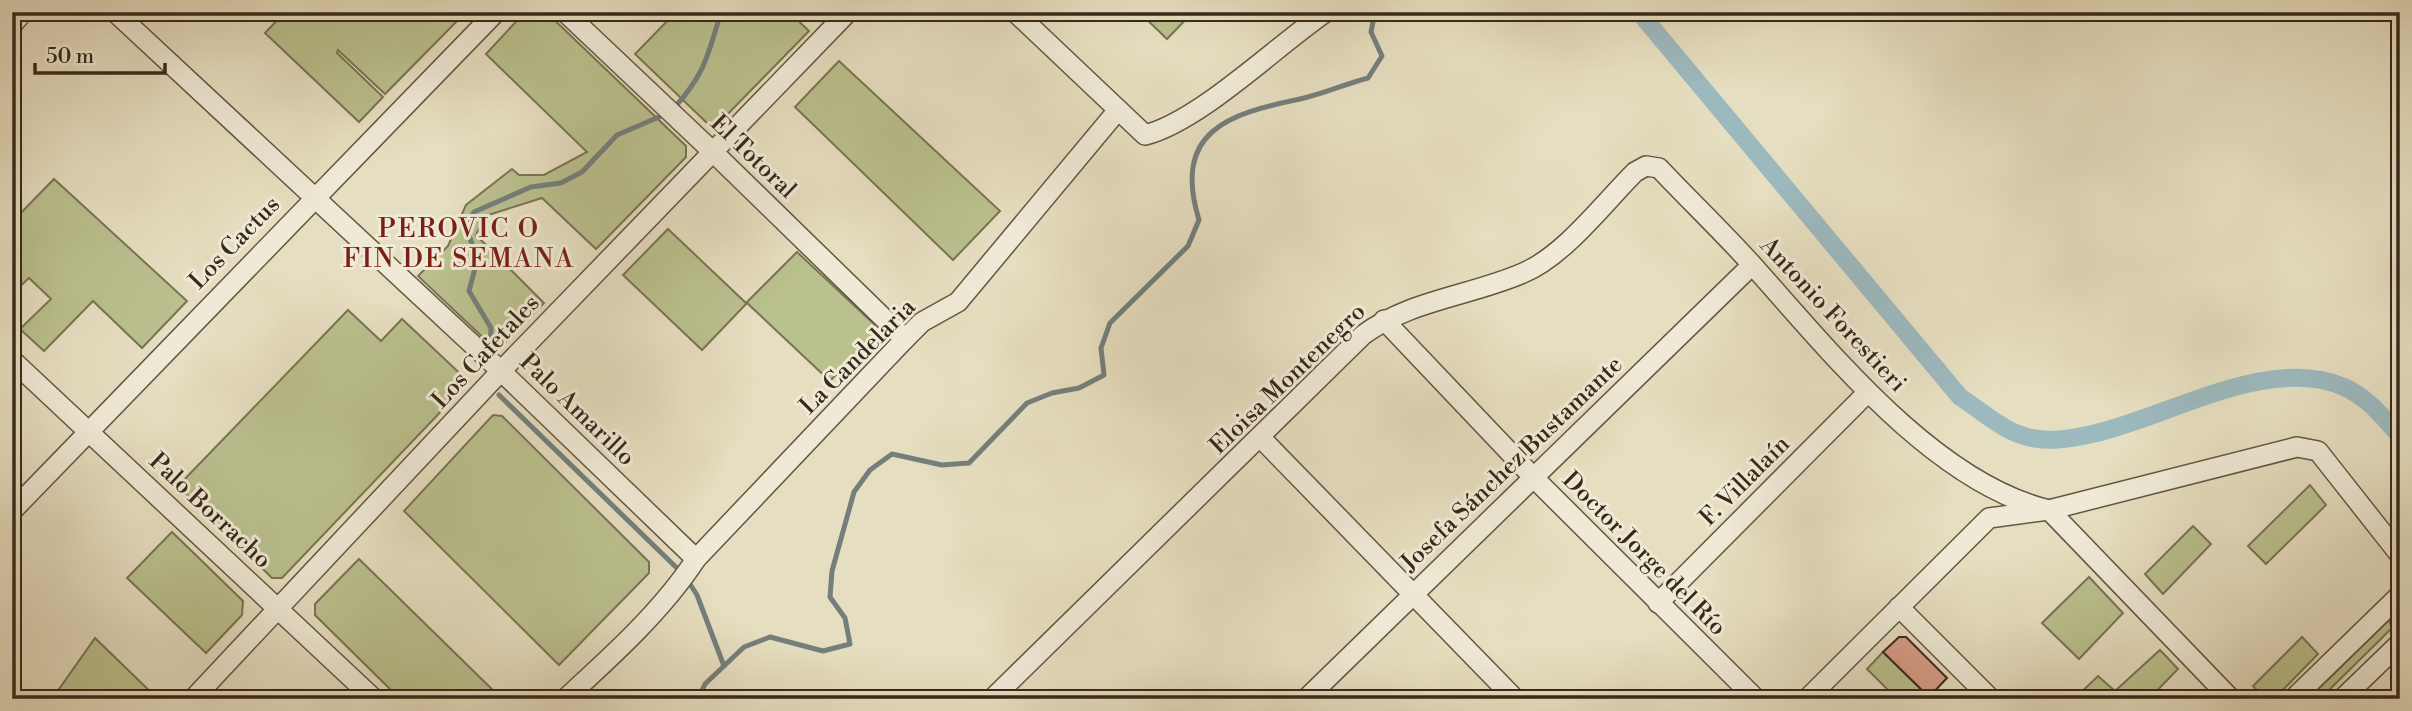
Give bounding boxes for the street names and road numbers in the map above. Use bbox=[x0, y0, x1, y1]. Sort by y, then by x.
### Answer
street label: El Totoral bbox=[704, 109, 802, 205]
street label: Los Cactus bbox=[183, 190, 287, 296]
street label: Antonio Forestieri bbox=[1753, 231, 1913, 399]
street label: Los Cafetales bbox=[426, 289, 546, 415]
street label: La Candelaria bbox=[794, 292, 923, 421]
street label: Eloisa Montenegro bbox=[1204, 297, 1372, 461]
street label: Palo Amarillo bbox=[513, 347, 641, 473]
street label: Josefa Sánchez Bustamante bbox=[1394, 350, 1629, 579]
street label: F. Villalaín bbox=[1693, 429, 1797, 533]
street label: Palo Borracho bbox=[143, 447, 277, 575]
street label: Doctor Jorge del Río bbox=[1556, 466, 1732, 642]

